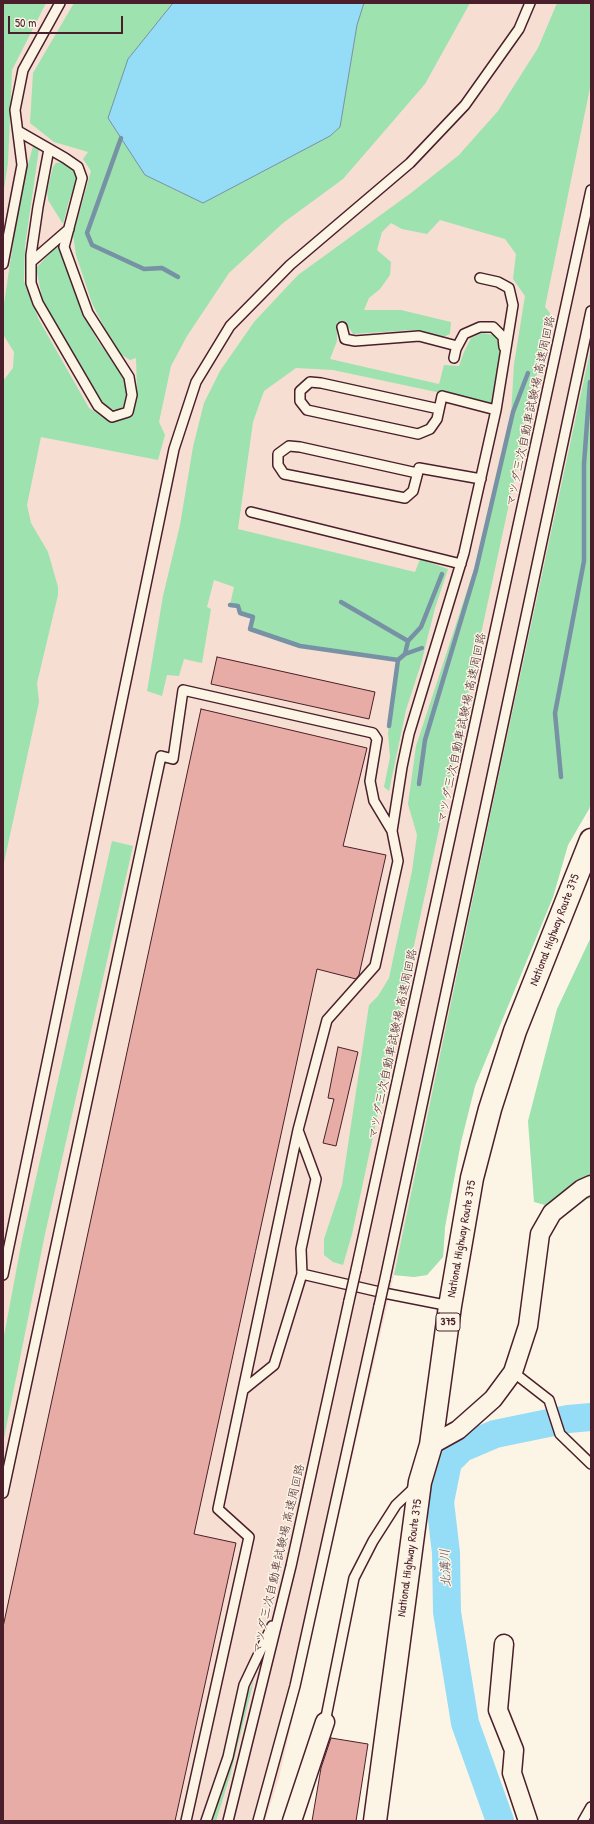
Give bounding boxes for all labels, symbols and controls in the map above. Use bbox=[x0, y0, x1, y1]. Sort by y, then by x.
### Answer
scale bar bbox=[10, 8, 125, 34]
text: 50 m bbox=[15, 14, 36, 31]
street label: マツダ三次自動車試験場 高速周回路 bbox=[504, 314, 558, 508]
street label: マツダ三次自動車試験場 高速周回路 bbox=[435, 631, 489, 825]
street label: National Highway Route 375 bbox=[527, 872, 583, 988]
street label: マツダ三次自動車試験場 高速周回路 bbox=[366, 947, 420, 1141]
street label: National Highway Route 375 bbox=[445, 1179, 479, 1299]
road number: 375 bbox=[436, 1313, 460, 1331]
street label: マツダ三次自動車試験場 高速周回路 bbox=[250, 1462, 308, 1656]
street label: National Highway Route 375 bbox=[395, 1498, 425, 1618]
water label: 北溝川 bbox=[438, 1548, 454, 1588]

